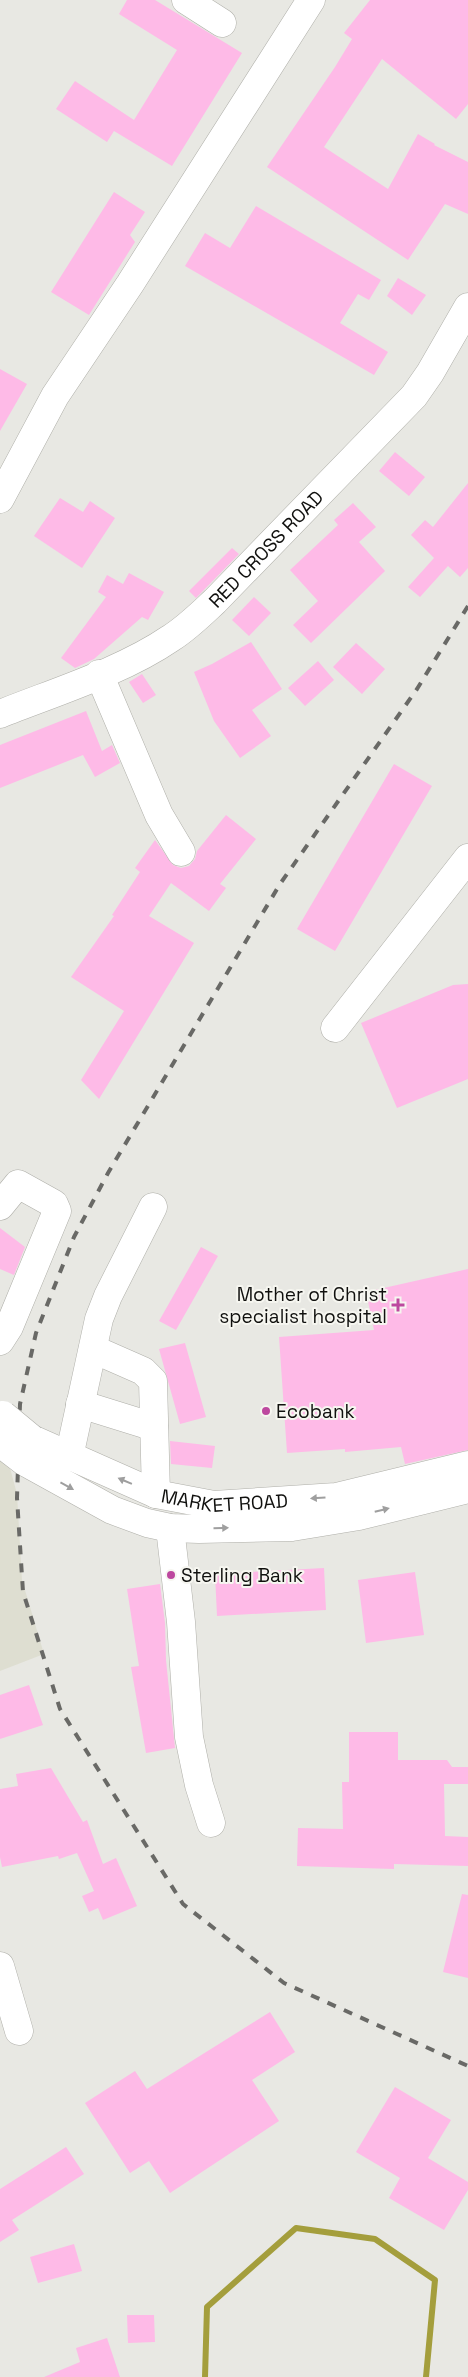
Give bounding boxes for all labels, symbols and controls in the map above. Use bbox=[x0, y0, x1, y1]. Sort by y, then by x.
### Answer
street label: RED CROSS ROAD bbox=[203, 485, 329, 613]
place label: Mother of Christ specialist hospital bbox=[219, 1282, 387, 1329]
marker: Mother of Christ specialist hospital bbox=[391, 1298, 405, 1312]
place label: Ecobank bbox=[276, 1399, 355, 1424]
marker: Ecobank bbox=[260, 1405, 272, 1417]
one-way arrow bbox=[118, 1476, 132, 1484]
one-way arrow bbox=[61, 1482, 74, 1491]
street label: MARKET ROAD bbox=[159, 1483, 289, 1518]
one-way arrow bbox=[310, 1495, 326, 1503]
one-way arrow bbox=[374, 1506, 389, 1514]
one-way arrow bbox=[213, 1524, 229, 1532]
place label: Sterling Bank bbox=[181, 1563, 303, 1588]
marker: Sterling Bank bbox=[165, 1569, 177, 1581]

